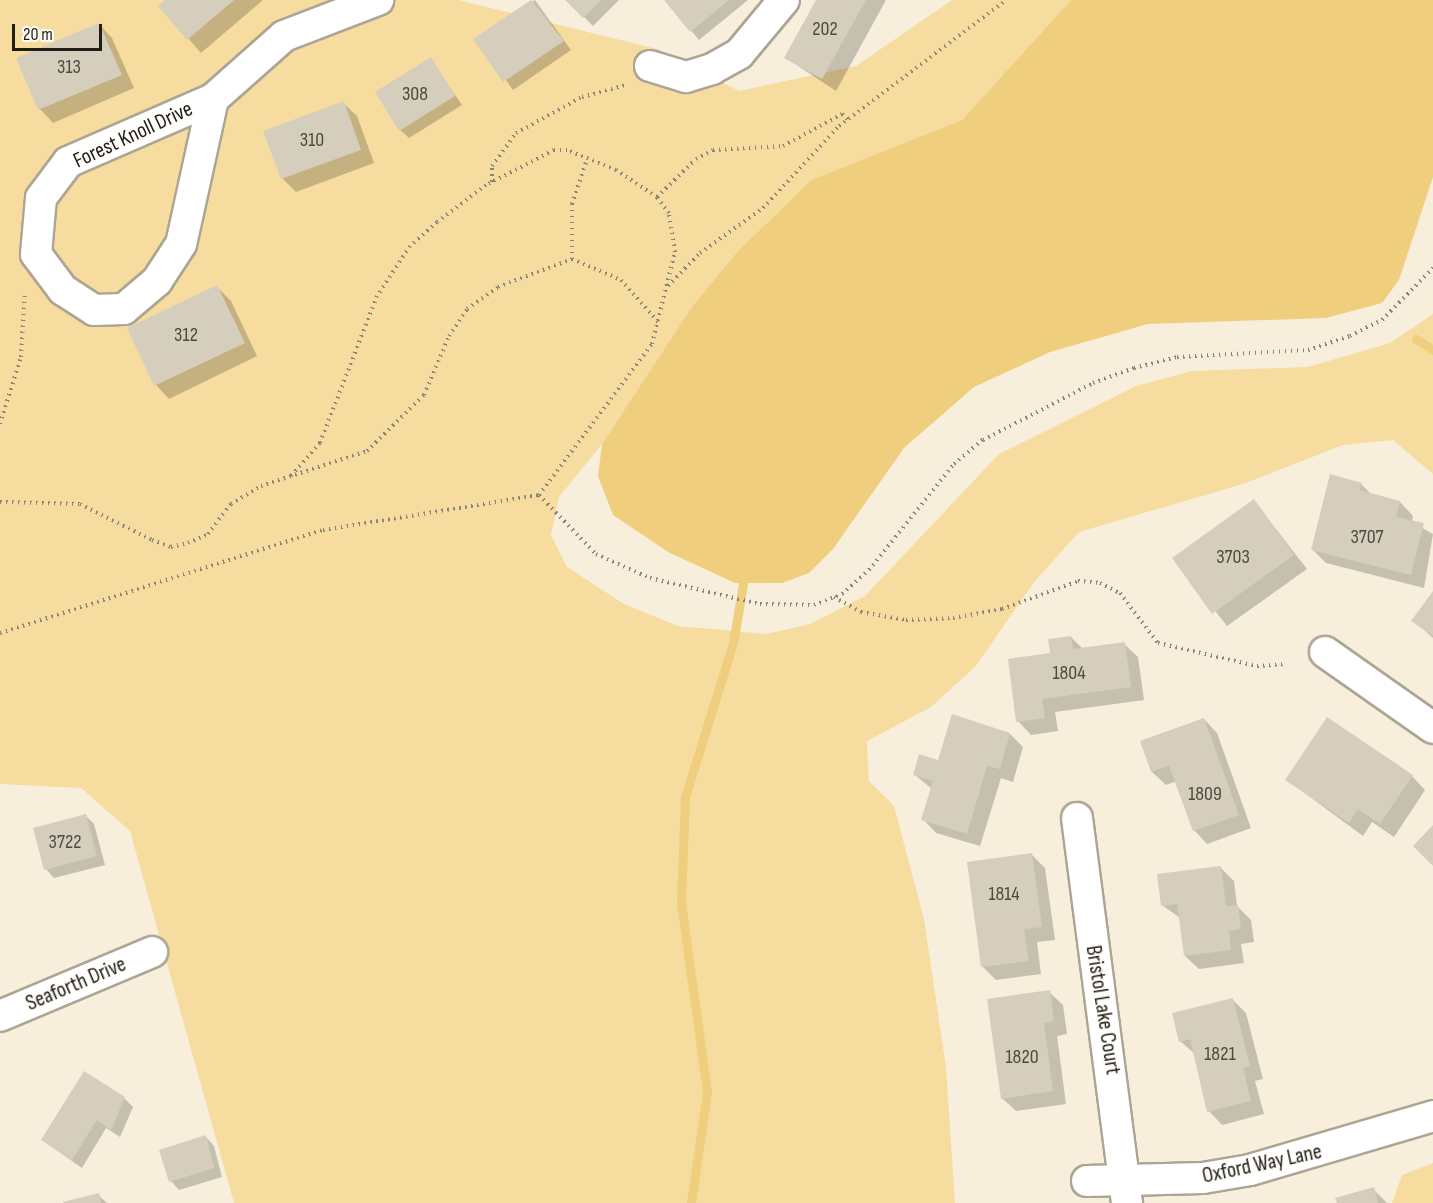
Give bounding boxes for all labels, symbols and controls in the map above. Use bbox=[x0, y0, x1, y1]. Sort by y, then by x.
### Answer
scale bar bbox=[15, 12, 105, 50]
house number: 202 bbox=[812, 17, 838, 41]
text: 20 m bbox=[23, 24, 53, 45]
house number: 313 bbox=[57, 55, 81, 79]
house number: 308 bbox=[402, 82, 428, 106]
street label: Forest Knoll Drive bbox=[69, 96, 197, 174]
house number: 310 bbox=[300, 128, 324, 152]
house number: 312 bbox=[174, 323, 198, 347]
house number: 3707 bbox=[1350, 525, 1384, 549]
house number: 3703 bbox=[1216, 545, 1250, 569]
house number: 1804 bbox=[1052, 661, 1086, 685]
house number: 1809 bbox=[1188, 782, 1222, 806]
house number: 3722 bbox=[49, 830, 81, 854]
house number: 1814 bbox=[988, 882, 1020, 906]
street label: Bristol Lake Court bbox=[1080, 944, 1126, 1076]
street label: Seaforth Drive bbox=[22, 951, 130, 1017]
house number: 1821 bbox=[1204, 1042, 1236, 1066]
house number: 1820 bbox=[1005, 1045, 1039, 1069]
street label: Oxford Way Lane bbox=[1200, 1138, 1324, 1190]

